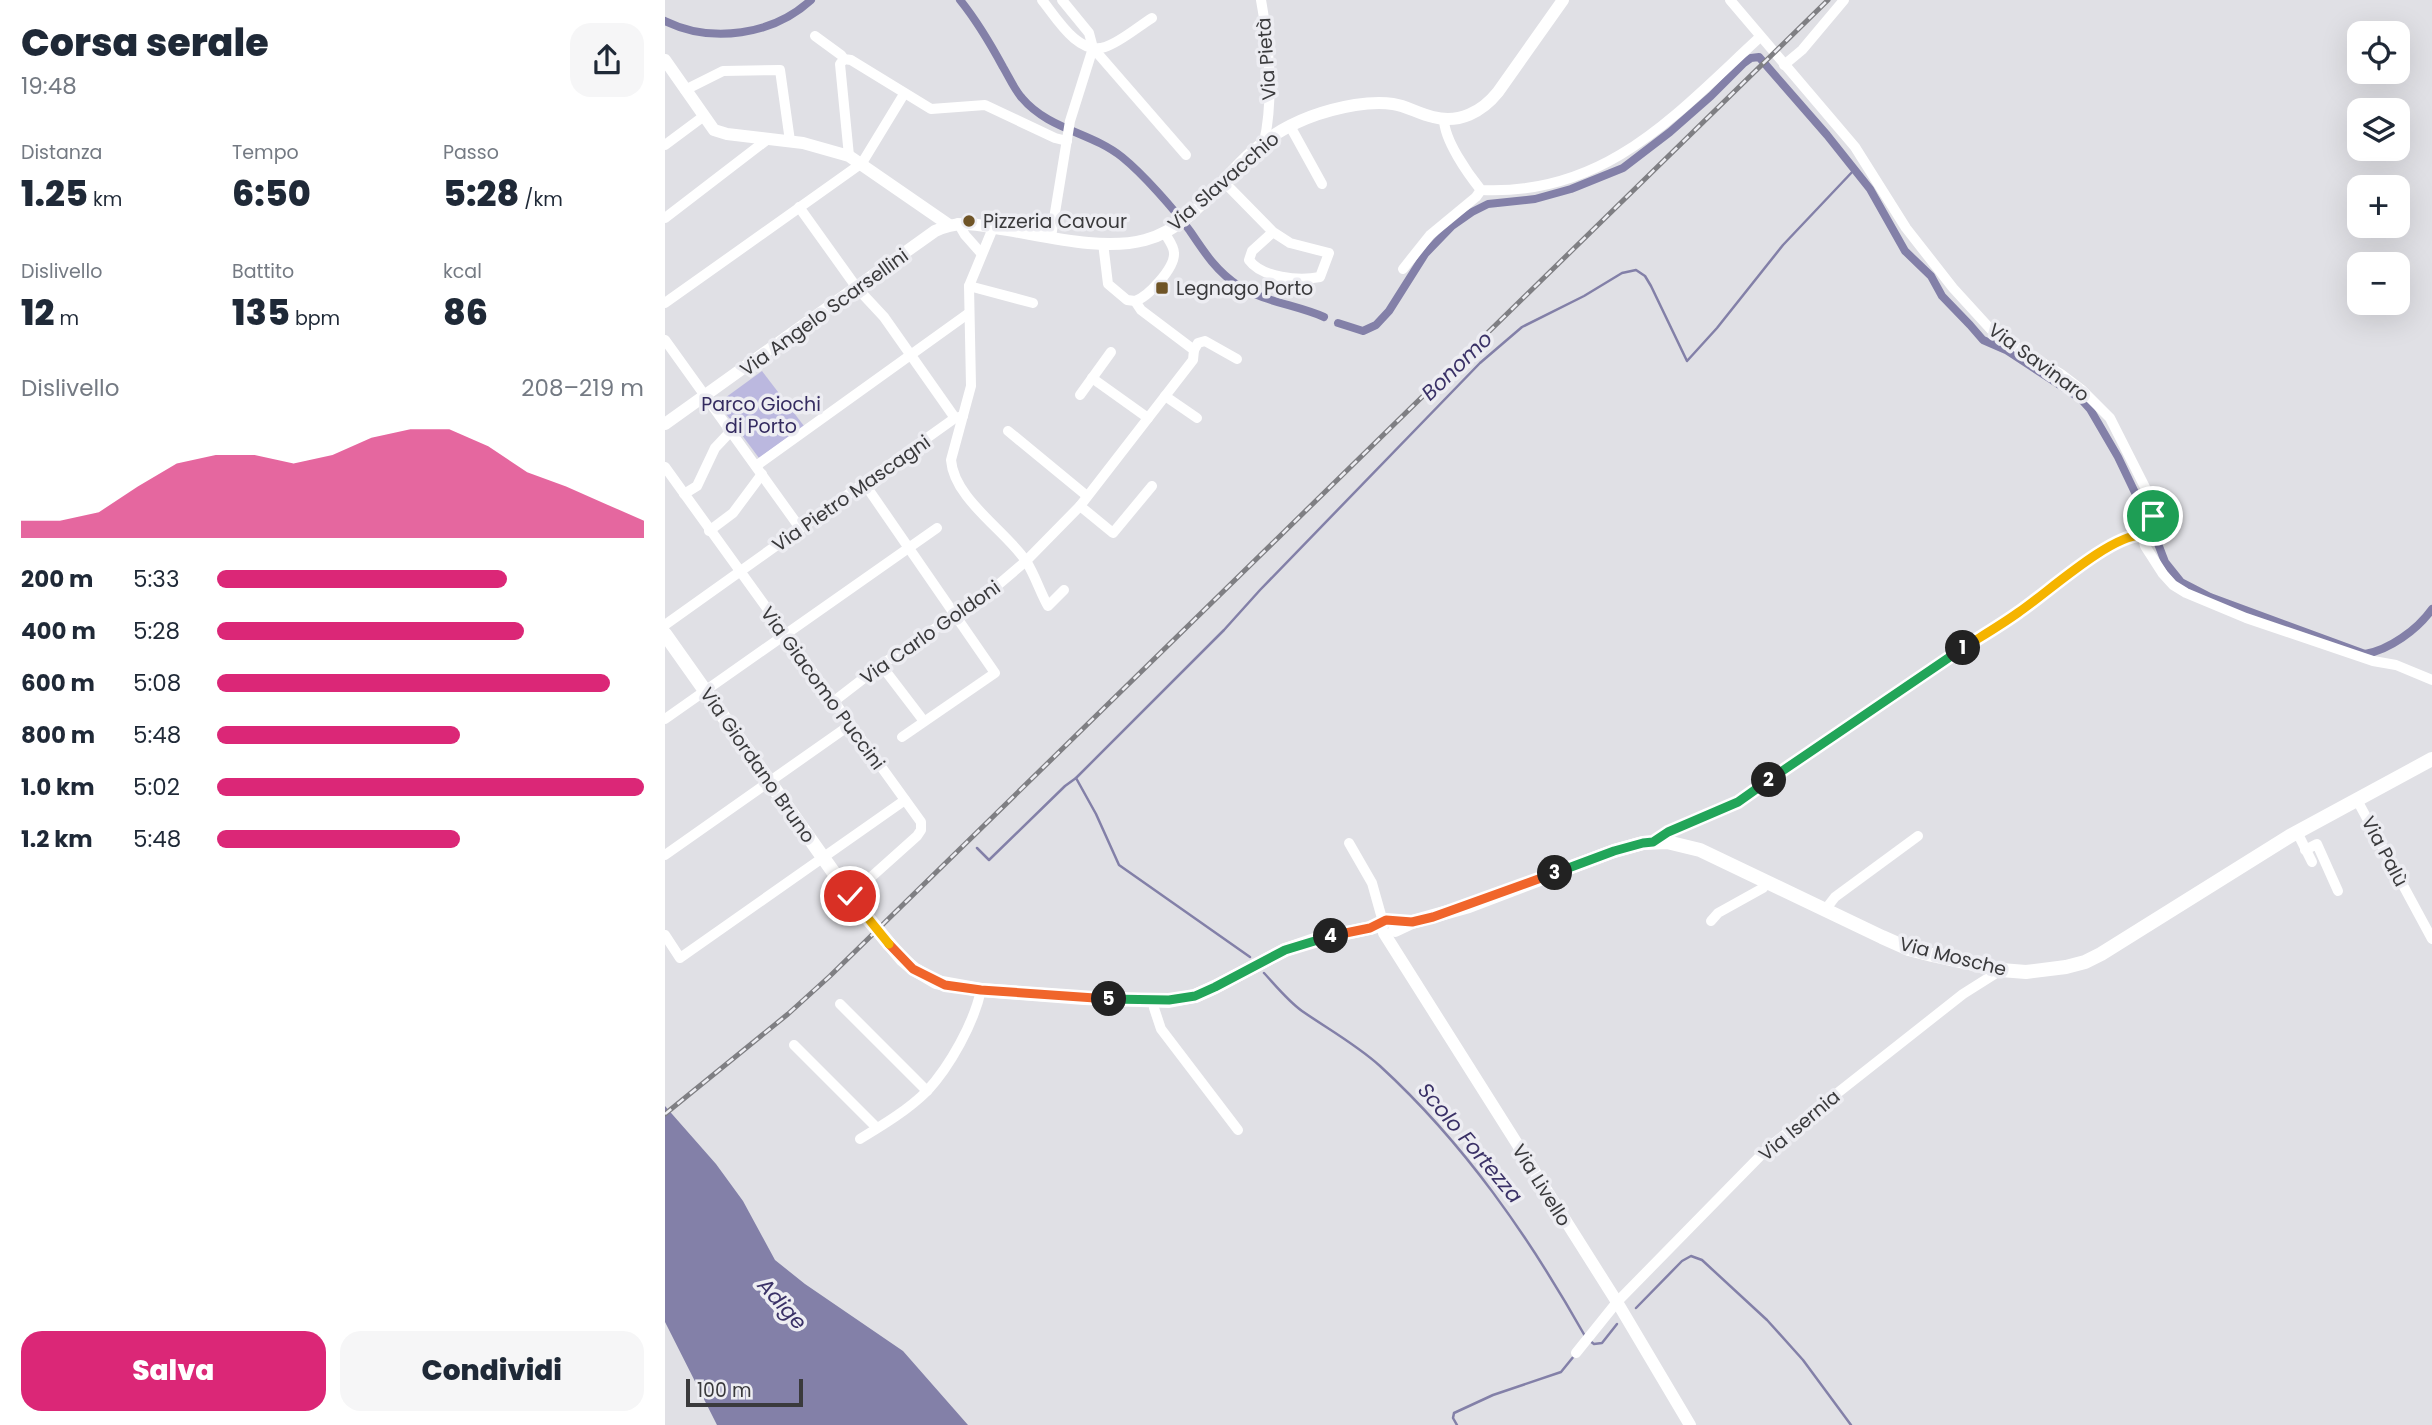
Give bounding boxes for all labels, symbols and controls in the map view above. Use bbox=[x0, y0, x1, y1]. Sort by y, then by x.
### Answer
text: Corsa serale bbox=[21, 16, 269, 69]
street label: Via Pietà bbox=[1250, 17, 1283, 101]
map controls bbox=[2347, 21, 2410, 315]
button: locate bbox=[2347, 21, 2410, 84]
button: share bbox=[570, 23, 644, 97]
text: 19:48 bbox=[21, 70, 77, 102]
button: layers bbox=[2347, 98, 2410, 161]
street label: Via Slavacchio bbox=[1162, 125, 1285, 237]
text: Distanza bbox=[21, 139, 102, 166]
text: Tempo bbox=[232, 139, 299, 166]
text: Passo bbox=[443, 139, 499, 166]
text: 1.25 bbox=[21, 169, 88, 218]
text: 6:50 bbox=[232, 169, 311, 218]
text: 5:28 bbox=[443, 169, 519, 218]
button: + bbox=[2347, 175, 2410, 238]
text: km bbox=[88, 186, 122, 213]
text: /km bbox=[519, 186, 563, 213]
place label: Pizzeria Cavour bbox=[983, 208, 1127, 235]
marker: Pizzeria Cavour bbox=[961, 213, 977, 229]
street label: Via Angelo Scarsellini bbox=[735, 242, 914, 383]
button: − bbox=[2347, 252, 2410, 315]
text: Dislivello bbox=[21, 258, 102, 285]
text: Battito bbox=[232, 258, 294, 285]
text: kcal bbox=[443, 258, 482, 285]
place label: Legnago Porto bbox=[1176, 275, 1313, 302]
marker: Legnago Porto bbox=[1154, 280, 1170, 296]
text: 12 bbox=[21, 288, 54, 337]
text: 135 bbox=[232, 288, 290, 337]
text: 86 bbox=[443, 288, 488, 337]
text: m bbox=[54, 305, 79, 332]
text: bpm bbox=[290, 305, 340, 332]
street label: Via Savinaro bbox=[1983, 317, 2095, 408]
water label: Bonomo bbox=[1415, 325, 1498, 407]
text: Dislivello bbox=[21, 372, 119, 404]
text: 208–219 m bbox=[521, 372, 644, 404]
park label: Parco Giochi di Porto bbox=[701, 391, 821, 440]
street label: Via Pietro Mascagni bbox=[767, 429, 936, 558]
pin bbox=[2123, 486, 2183, 546]
icon: arrive bbox=[2134, 497, 2172, 535]
text: 200 m bbox=[21, 563, 93, 595]
text: 5:33 bbox=[133, 563, 179, 595]
street label: Via Carlo Goldoni bbox=[855, 574, 1006, 691]
street label: Via Giacomo Puccini bbox=[754, 601, 891, 776]
text: 400 m bbox=[21, 615, 96, 647]
text: 5:28 bbox=[133, 615, 180, 647]
pin: 1 bbox=[1945, 630, 1981, 666]
text: 1 bbox=[1959, 634, 1966, 661]
text: 600 m bbox=[21, 667, 95, 699]
text: 5:08 bbox=[133, 667, 181, 699]
street label: Via Giordano Bruno bbox=[694, 682, 822, 849]
text: 800 m bbox=[21, 719, 95, 751]
text: 5:48 bbox=[133, 719, 181, 751]
pin: 2 bbox=[1751, 762, 1787, 798]
text: 2 bbox=[1763, 766, 1774, 793]
text: 1.0 km bbox=[21, 771, 95, 803]
text: 5:02 bbox=[133, 771, 180, 803]
street label: Via Palù bbox=[2355, 811, 2414, 891]
text: 1.2 km bbox=[21, 823, 93, 855]
text: 5:48 bbox=[133, 823, 181, 855]
pin: 3 bbox=[1537, 856, 1573, 890]
text: 3 bbox=[1549, 859, 1560, 886]
pin bbox=[820, 866, 880, 926]
icon: check bbox=[831, 877, 869, 915]
pin: 4 bbox=[1313, 918, 1349, 954]
text: 4 bbox=[1324, 922, 1337, 949]
street label: Via Mosche bbox=[1897, 930, 2009, 983]
pin: 5 bbox=[1091, 982, 1127, 1016]
text: 5 bbox=[1102, 985, 1115, 1012]
water label: Scolo Fortezza bbox=[1411, 1076, 1529, 1209]
street label: Via Isernia bbox=[1753, 1083, 1846, 1167]
street label: Via Livello bbox=[1506, 1139, 1577, 1232]
water label: Adige bbox=[751, 1271, 813, 1336]
button: Salva bbox=[21, 1331, 326, 1411]
button: Condividi bbox=[340, 1331, 644, 1411]
scale bar bbox=[686, 1376, 803, 1408]
text: 100 m bbox=[697, 1377, 752, 1404]

